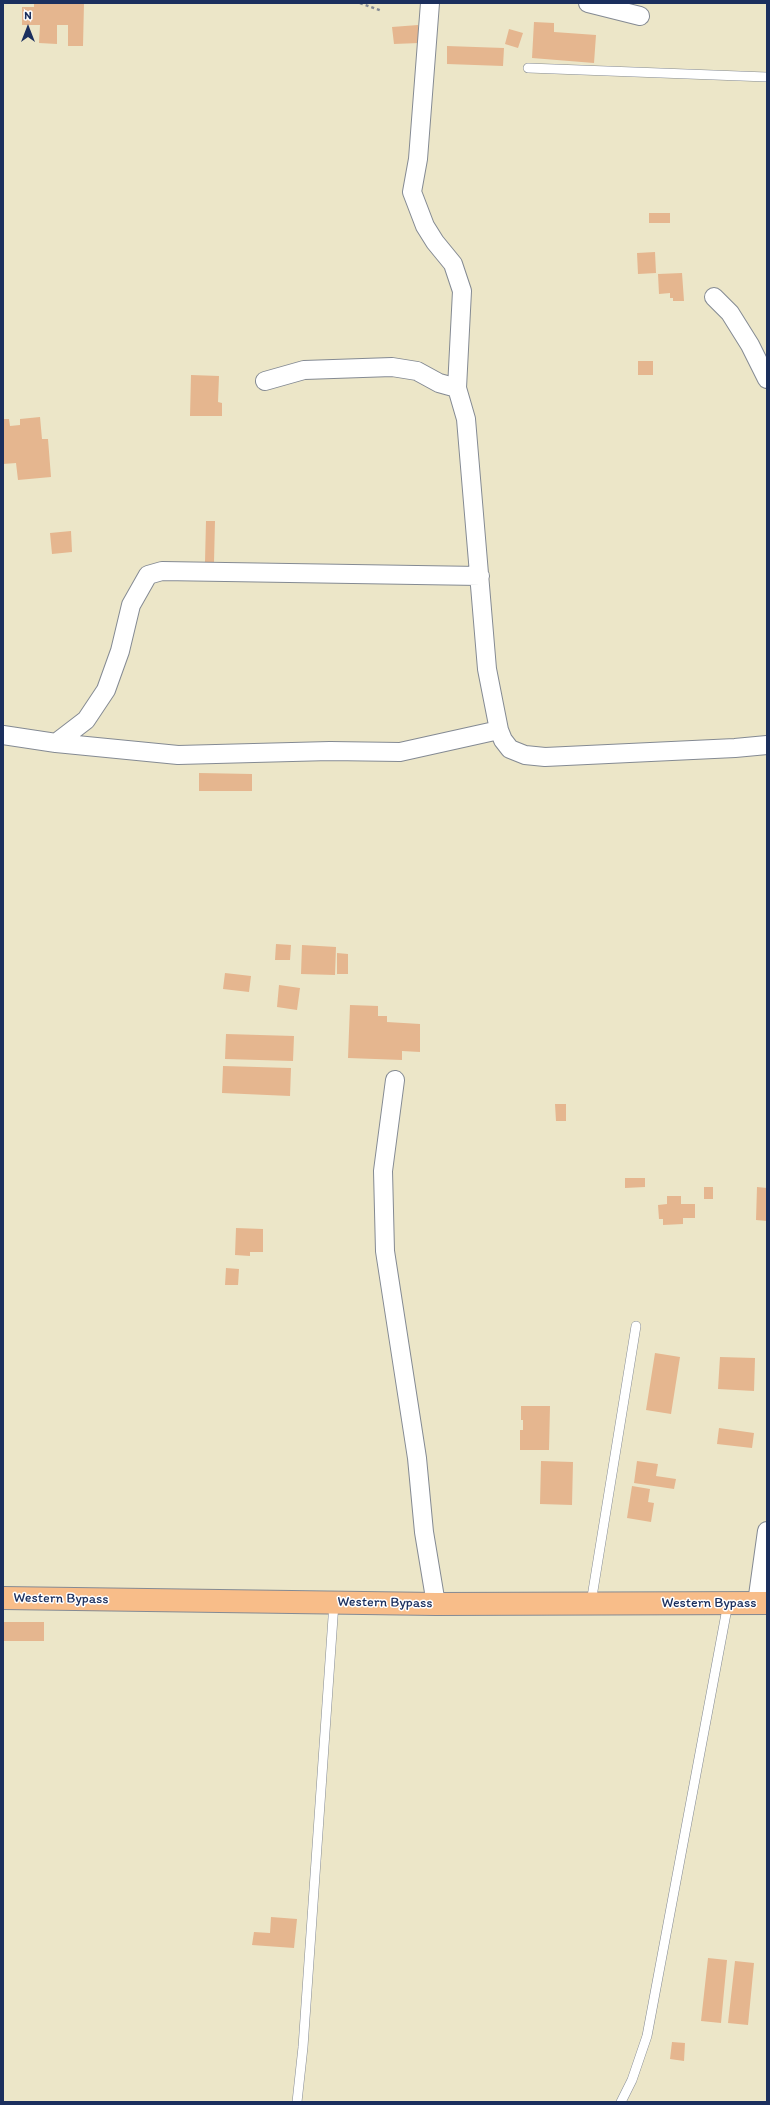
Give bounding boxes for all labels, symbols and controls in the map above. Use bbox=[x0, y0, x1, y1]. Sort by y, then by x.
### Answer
north arrow bbox=[8, 8, 48, 48]
text: N bbox=[24, 9, 32, 22]
street label: Western Bypass bbox=[13, 1590, 109, 1608]
street label: Western Bypass bbox=[337, 1594, 433, 1612]
street label: Western Bypass bbox=[661, 1595, 757, 1611]

